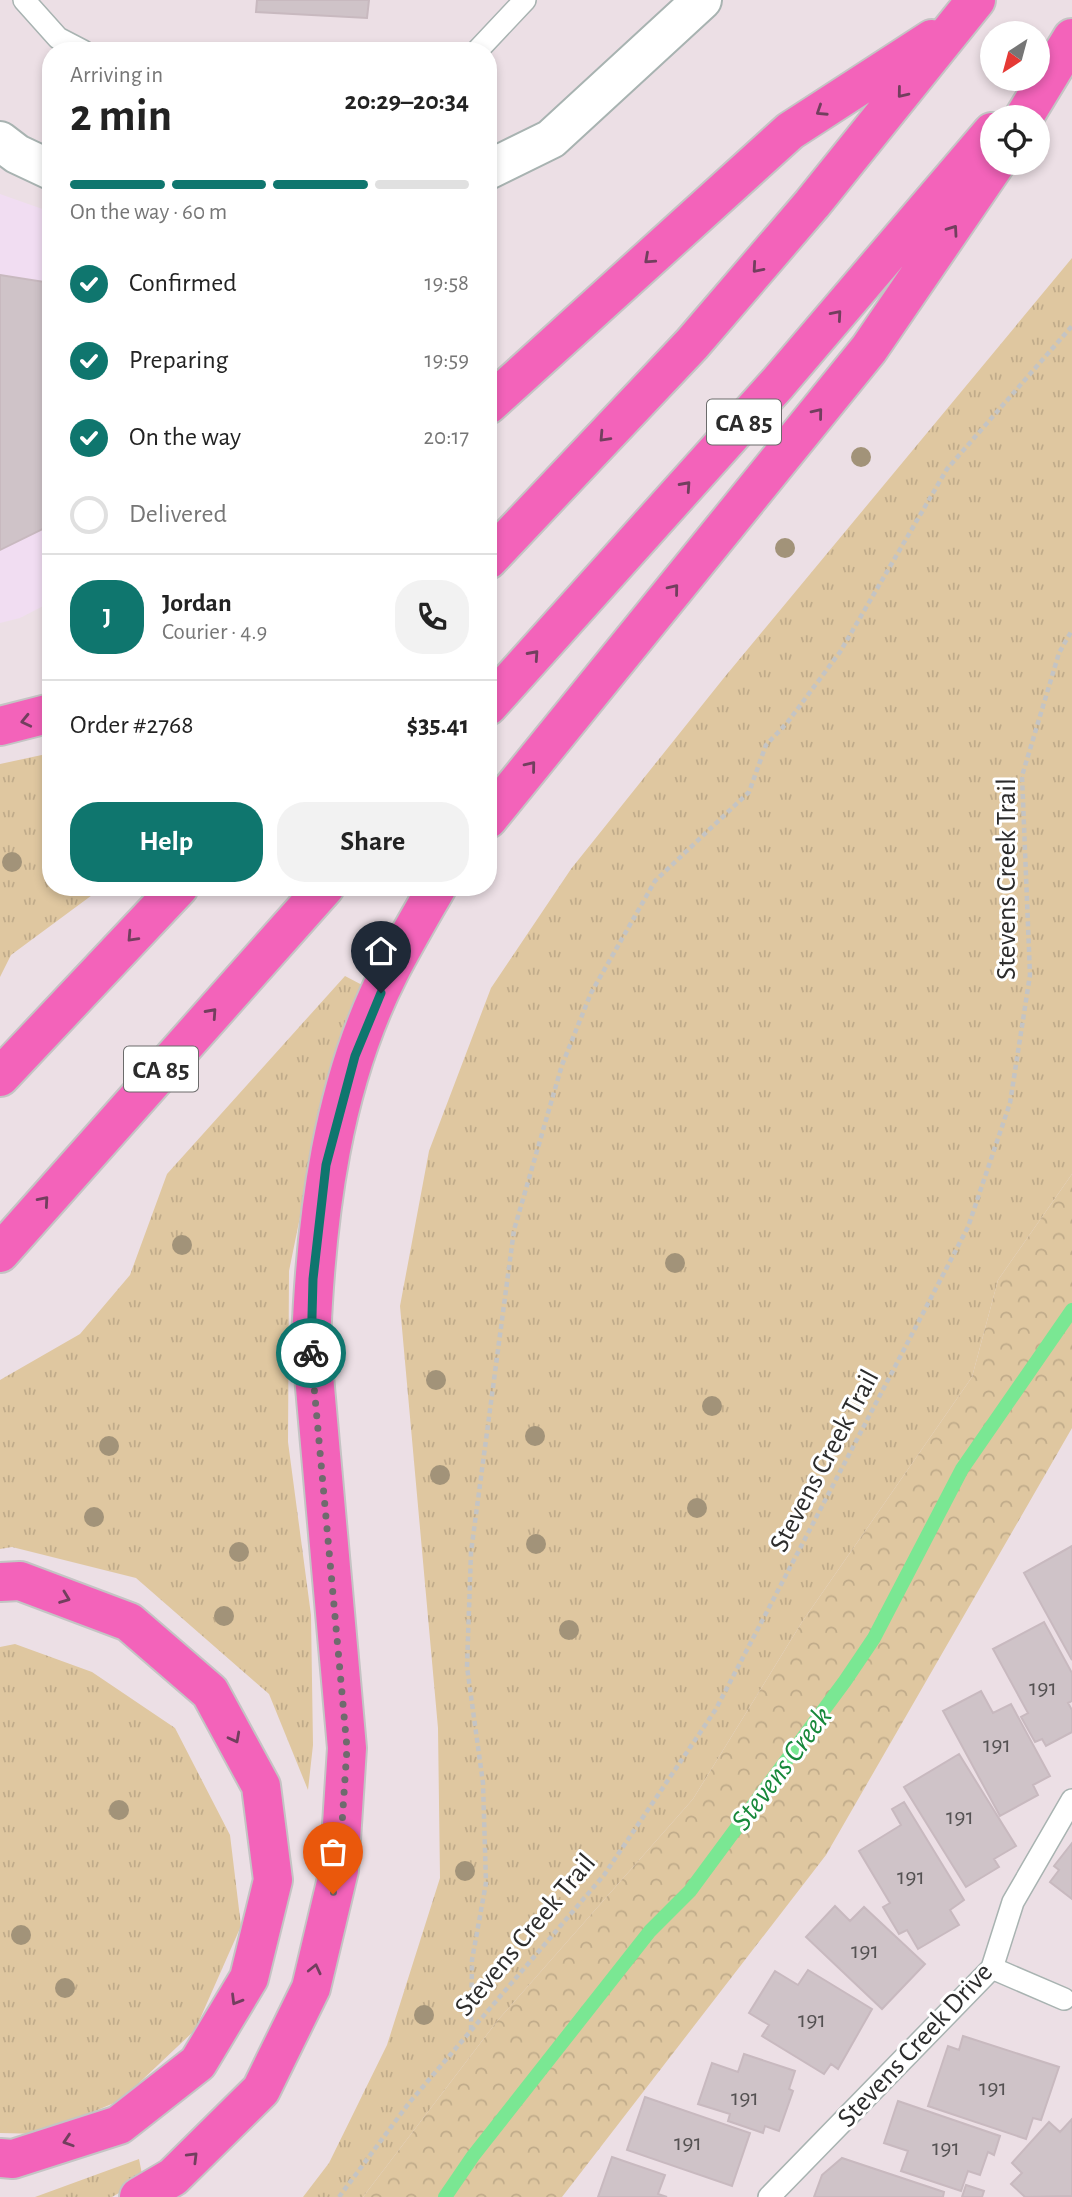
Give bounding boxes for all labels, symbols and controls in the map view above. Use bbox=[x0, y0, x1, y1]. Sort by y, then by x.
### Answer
north arrow bbox=[980, 21, 1050, 91]
map controls bbox=[980, 21, 1050, 175]
text: Arriving in bbox=[70, 64, 163, 87]
one-way arrow bbox=[898, 85, 910, 98]
text: 20:29–20:34 bbox=[344, 88, 469, 114]
text: 2 min bbox=[70, 93, 172, 139]
one-way arrow bbox=[815, 103, 828, 116]
button: locate bbox=[980, 105, 1050, 175]
text: On the way · 60 m bbox=[70, 201, 227, 224]
one-way arrow bbox=[944, 225, 957, 238]
one-way arrow bbox=[644, 251, 657, 263]
one-way arrow bbox=[753, 260, 765, 273]
icon: check bbox=[70, 265, 108, 303]
text: Confirmed bbox=[129, 270, 237, 296]
text: 19:58 bbox=[424, 272, 469, 295]
one-way arrow bbox=[829, 311, 841, 324]
icon: check bbox=[70, 342, 108, 380]
text: Preparing bbox=[129, 347, 228, 373]
text: 19:59 bbox=[425, 349, 469, 372]
road number: CA 85 bbox=[707, 400, 781, 444]
one-way arrow bbox=[809, 408, 822, 420]
icon: check bbox=[70, 419, 108, 457]
text: On the way bbox=[129, 424, 241, 450]
text: 20:17 bbox=[424, 426, 469, 449]
one-way arrow bbox=[600, 429, 613, 442]
one-way arrow bbox=[678, 481, 690, 494]
text: Delivered bbox=[129, 501, 227, 527]
button: phone bbox=[395, 580, 469, 654]
one-way arrow bbox=[666, 585, 679, 597]
text: Jordan bbox=[162, 590, 232, 616]
text: J bbox=[103, 604, 111, 630]
text: Courier · 4.9 bbox=[162, 621, 267, 644]
one-way arrow bbox=[526, 650, 538, 663]
one-way arrow bbox=[20, 712, 32, 727]
text: Order #2768 bbox=[70, 712, 194, 738]
text: $35.41 bbox=[406, 712, 469, 738]
one-way arrow bbox=[523, 762, 535, 775]
street label: Stevens Creek Trail bbox=[993, 778, 1021, 980]
button: Help bbox=[70, 802, 263, 882]
button: Share bbox=[277, 802, 469, 882]
pin bbox=[351, 921, 411, 993]
one-way arrow bbox=[128, 929, 141, 942]
icon: home bbox=[362, 932, 400, 970]
one-way arrow bbox=[204, 1008, 216, 1021]
road number: CA 85 bbox=[124, 1046, 198, 1092]
one-way arrow bbox=[36, 1196, 48, 1209]
courier bbox=[276, 1318, 346, 1388]
icon: bike bbox=[292, 1334, 330, 1372]
street label: Stevens Creek Trail bbox=[765, 1365, 885, 1557]
one-way arrow bbox=[59, 1589, 71, 1603]
house number: 191 bbox=[1029, 1676, 1057, 1700]
water label: Stevens Creek bbox=[726, 1701, 838, 1836]
one-way arrow bbox=[227, 1730, 240, 1743]
house number: 191 bbox=[983, 1733, 1011, 1757]
house number: 191 bbox=[946, 1805, 974, 1829]
pin bbox=[303, 1822, 363, 1894]
icon: bag bbox=[314, 1833, 352, 1871]
street label: Stevens Creek Trail bbox=[450, 1849, 601, 2022]
house number: 191 bbox=[897, 1865, 925, 1889]
house number: 191 bbox=[851, 1939, 879, 1963]
street label: Stevens Creek Drive bbox=[833, 1958, 998, 2133]
one-way arrow bbox=[307, 1963, 321, 1975]
one-way arrow bbox=[231, 1993, 244, 2006]
house number: 191 bbox=[798, 2008, 826, 2032]
house number: 191 bbox=[979, 2076, 1007, 2100]
house number: 191 bbox=[731, 2086, 759, 2110]
house number: 191 bbox=[674, 2131, 702, 2155]
one-way arrow bbox=[63, 2133, 75, 2148]
house number: 191 bbox=[932, 2136, 960, 2160]
one-way arrow bbox=[185, 2152, 198, 2165]

